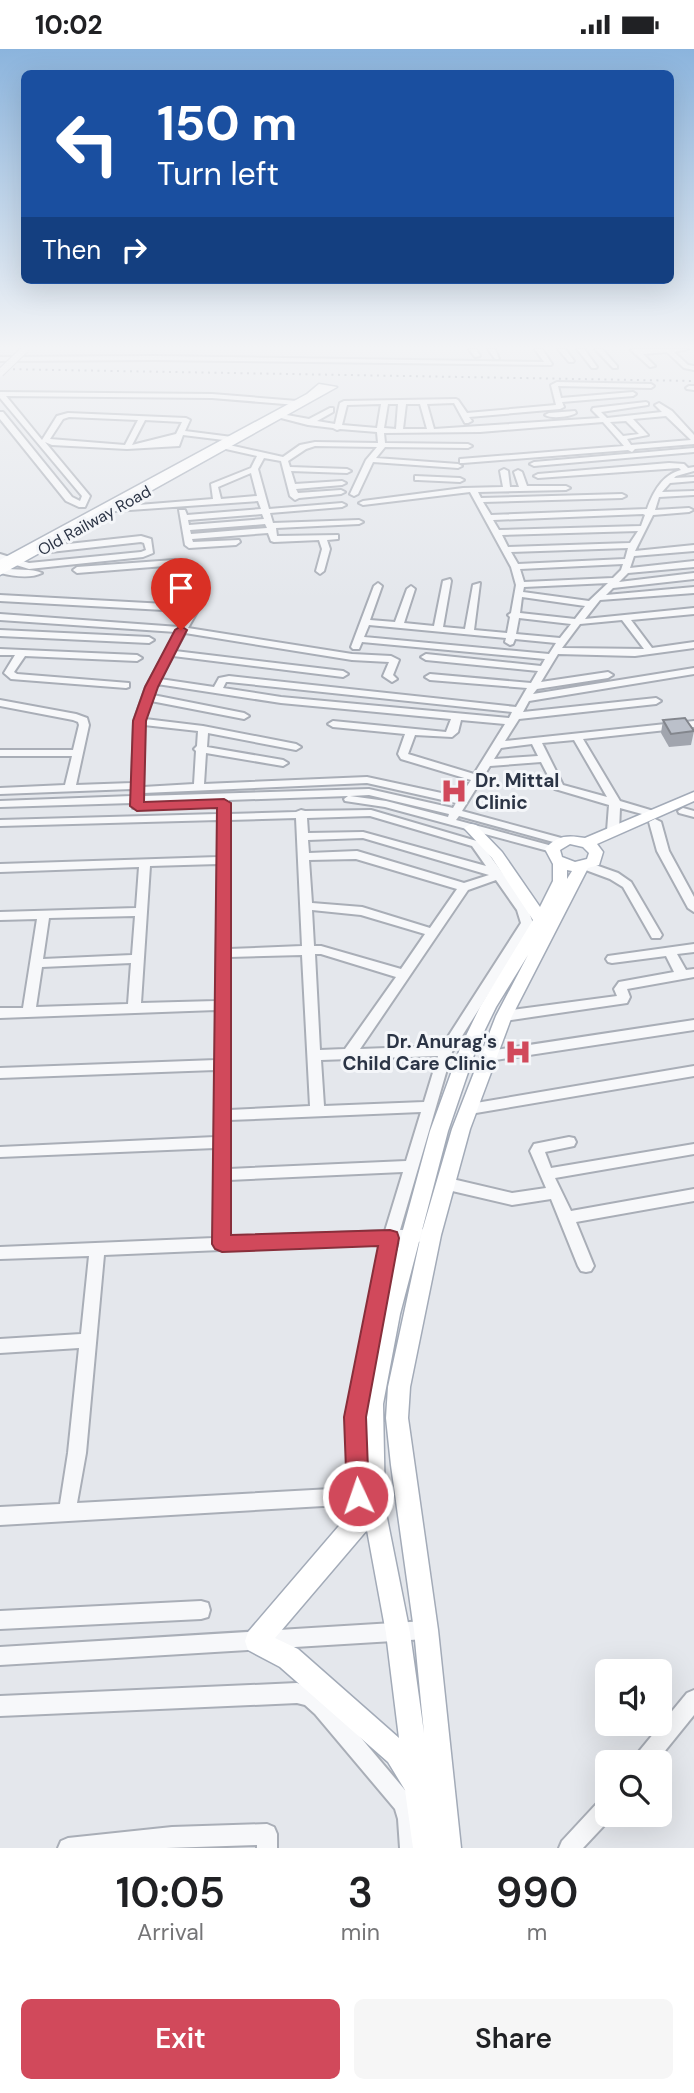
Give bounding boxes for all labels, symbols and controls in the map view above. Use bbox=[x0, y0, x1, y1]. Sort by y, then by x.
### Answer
text: 10:02 bbox=[35, 8, 103, 42]
text: 150 m bbox=[157, 91, 297, 155]
icon: left bbox=[42, 98, 133, 189]
text: Turn left bbox=[157, 153, 279, 195]
icon: right bbox=[115, 231, 153, 269]
text: Then bbox=[42, 233, 101, 267]
street label: Old Railway Road bbox=[34, 481, 155, 560]
pin bbox=[151, 558, 211, 630]
icon: arrive bbox=[162, 569, 200, 607]
place label: Dr. Mittal Clinic bbox=[475, 768, 559, 815]
hospital icon: Dr. Mittal Clinic bbox=[439, 776, 469, 806]
place label: Dr. Anurag's Child Care Clinic bbox=[343, 1029, 497, 1076]
hospital icon: Dr. Anurag's Child Care Clinic bbox=[503, 1037, 533, 1067]
position arrow bbox=[321, 1459, 395, 1533]
map controls bbox=[595, 1659, 672, 1827]
button: sound bbox=[595, 1659, 672, 1736]
button: search bbox=[595, 1750, 672, 1827]
text: 10:05 bbox=[116, 1865, 225, 1920]
text: 3 bbox=[348, 1865, 373, 1920]
text: 990 bbox=[496, 1865, 578, 1920]
text: Arrival bbox=[137, 1917, 204, 1947]
text: min bbox=[341, 1917, 380, 1947]
text: m bbox=[527, 1917, 547, 1947]
button: Exit bbox=[21, 1999, 340, 2079]
button: Share bbox=[354, 1999, 673, 2079]

